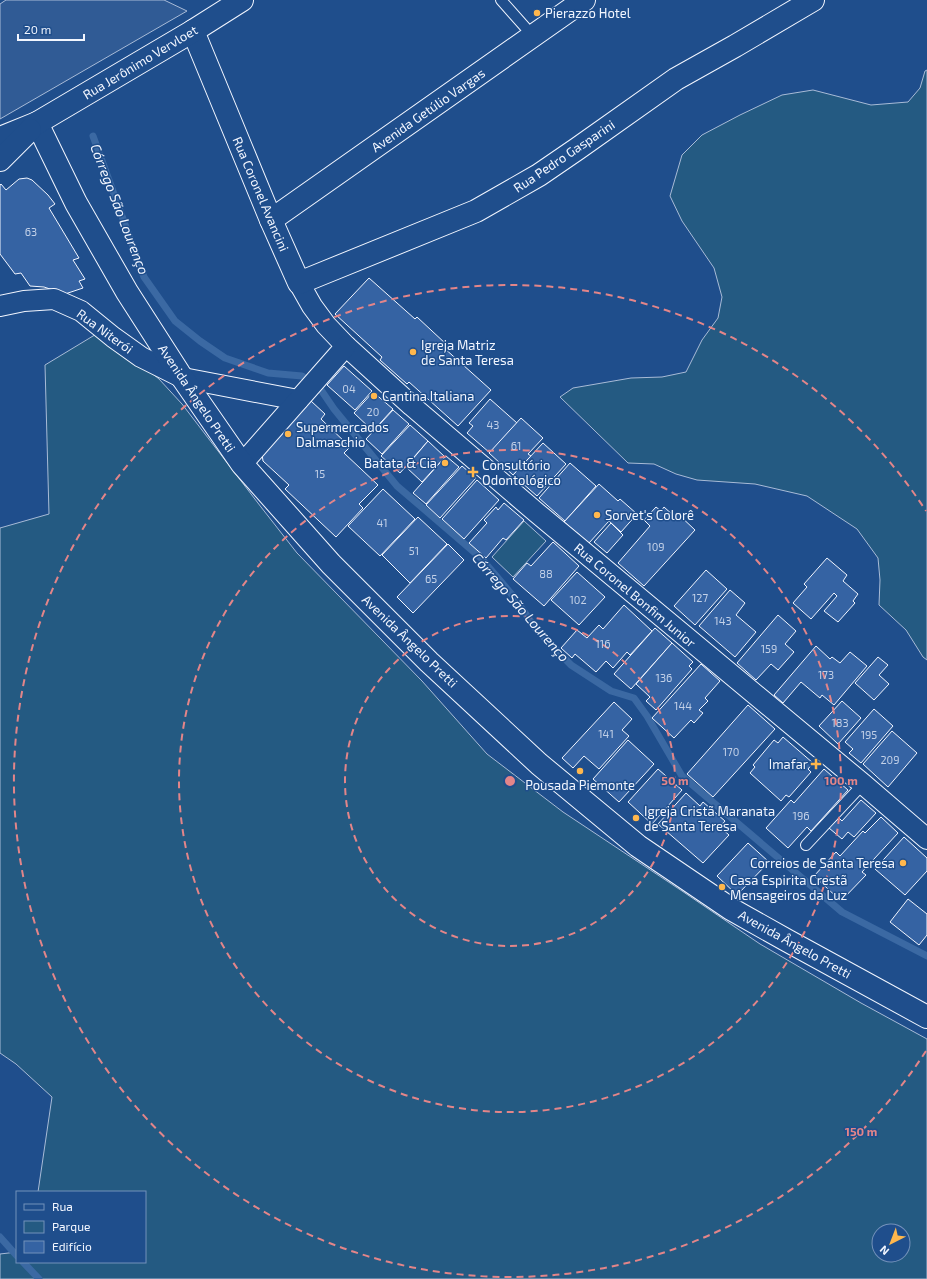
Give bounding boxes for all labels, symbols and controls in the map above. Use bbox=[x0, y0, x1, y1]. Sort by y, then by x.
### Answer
place label: Pierazzo Hotel bbox=[545, 5, 631, 21]
marker: Pierazzo Hotel bbox=[532, 8, 542, 18]
scale bar bbox=[18, 16, 84, 42]
street label: Rua Jerônimo Vervloet bbox=[80, 21, 200, 103]
text: 20 m bbox=[24, 22, 51, 36]
street label: Avenida Getúlio Vargas bbox=[368, 65, 488, 155]
street label: Rua Pedro Gasparini bbox=[510, 116, 618, 196]
street label: Rua Coronel Avancini bbox=[230, 134, 292, 254]
water label: Córrego São Lourenço bbox=[86, 141, 153, 277]
house number: 63 bbox=[25, 225, 37, 238]
street label: Rua Niterói bbox=[74, 305, 136, 357]
place label: Igreja Matriz de Santa Teresa bbox=[421, 337, 514, 368]
street label: Avenida Ângelo Pretti bbox=[155, 341, 239, 455]
marker: Igreja Matriz de Santa Teresa bbox=[408, 347, 418, 357]
house number: 04 bbox=[342, 382, 356, 395]
place label: Cantina Italiana bbox=[382, 388, 474, 404]
marker: Cantina Italiana bbox=[369, 391, 379, 401]
house number: 20 bbox=[367, 405, 379, 418]
house number: 43 bbox=[487, 418, 499, 431]
place label: Supermercados Dalmaschio bbox=[296, 419, 389, 450]
marker: Supermercados Dalmaschio bbox=[283, 429, 293, 439]
house number: 61 bbox=[511, 439, 521, 452]
place label: Batata & Cia bbox=[364, 455, 437, 471]
place label: Consultório Odontológico bbox=[482, 457, 561, 488]
marker: Batata & Cia bbox=[440, 458, 450, 468]
marker: Consultório Odontológico bbox=[467, 466, 479, 478]
house number: 15 bbox=[315, 467, 325, 480]
place label: Sorvet's Colorê bbox=[605, 507, 694, 523]
marker: Sorvet's Colorê bbox=[592, 510, 602, 520]
house number: 41 bbox=[376, 516, 388, 529]
street label: Rua Coronel Bonfim Junior bbox=[571, 539, 699, 651]
house number: 109 bbox=[647, 540, 665, 553]
house number: 51 bbox=[409, 544, 419, 557]
water label: Córrego São Lourenço bbox=[468, 549, 573, 666]
house number: 88 bbox=[539, 567, 553, 580]
house number: 65 bbox=[425, 572, 437, 585]
street label: Avenida Ângelo Pretti bbox=[359, 591, 461, 691]
house number: 127 bbox=[692, 591, 708, 604]
house number: 102 bbox=[569, 593, 587, 606]
house number: 143 bbox=[714, 614, 732, 627]
house number: 116 bbox=[595, 637, 611, 650]
house number: 159 bbox=[761, 642, 777, 655]
house number: 173 bbox=[818, 668, 834, 681]
house number: 136 bbox=[656, 671, 672, 684]
house number: 144 bbox=[674, 699, 692, 712]
house number: 183 bbox=[831, 716, 849, 729]
house number: 141 bbox=[598, 727, 614, 740]
house number: 195 bbox=[861, 728, 877, 741]
house number: 170 bbox=[723, 745, 739, 758]
house number: 209 bbox=[880, 753, 900, 766]
place label: Imafar bbox=[769, 756, 808, 772]
marker: Imafar bbox=[811, 759, 821, 769]
marker: Pousada Piemonte bbox=[575, 766, 585, 776]
text: 50 m bbox=[661, 773, 689, 787]
text: 100 m bbox=[824, 773, 858, 787]
centre of rings bbox=[503, 774, 517, 788]
place label: Pousada Piemonte bbox=[525, 777, 635, 793]
place label: Igreja Cristã Maranata de Santa Teresa bbox=[644, 803, 775, 834]
house number: 196 bbox=[793, 809, 809, 822]
marker: Igreja Cristã Maranata de Santa Teresa bbox=[631, 813, 641, 823]
place label: Correios de Santa Teresa bbox=[750, 855, 895, 871]
marker: Correios de Santa Teresa bbox=[898, 858, 908, 868]
place label: Casa Espirita Crestã Mensageiros da Luz bbox=[730, 872, 847, 903]
marker: Casa Espirita Crestã Mensageiros da Luz bbox=[717, 882, 727, 892]
street label: Avenida Ângelo Pretti bbox=[736, 906, 854, 982]
text: 150 m bbox=[845, 1124, 877, 1138]
legend bbox=[16, 1191, 146, 1263]
text: Rua bbox=[52, 1199, 73, 1213]
text: Parque bbox=[52, 1219, 90, 1233]
north arrow bbox=[871, 1223, 911, 1263]
text: Edifício bbox=[52, 1239, 92, 1253]
text: N bbox=[877, 1243, 891, 1258]

